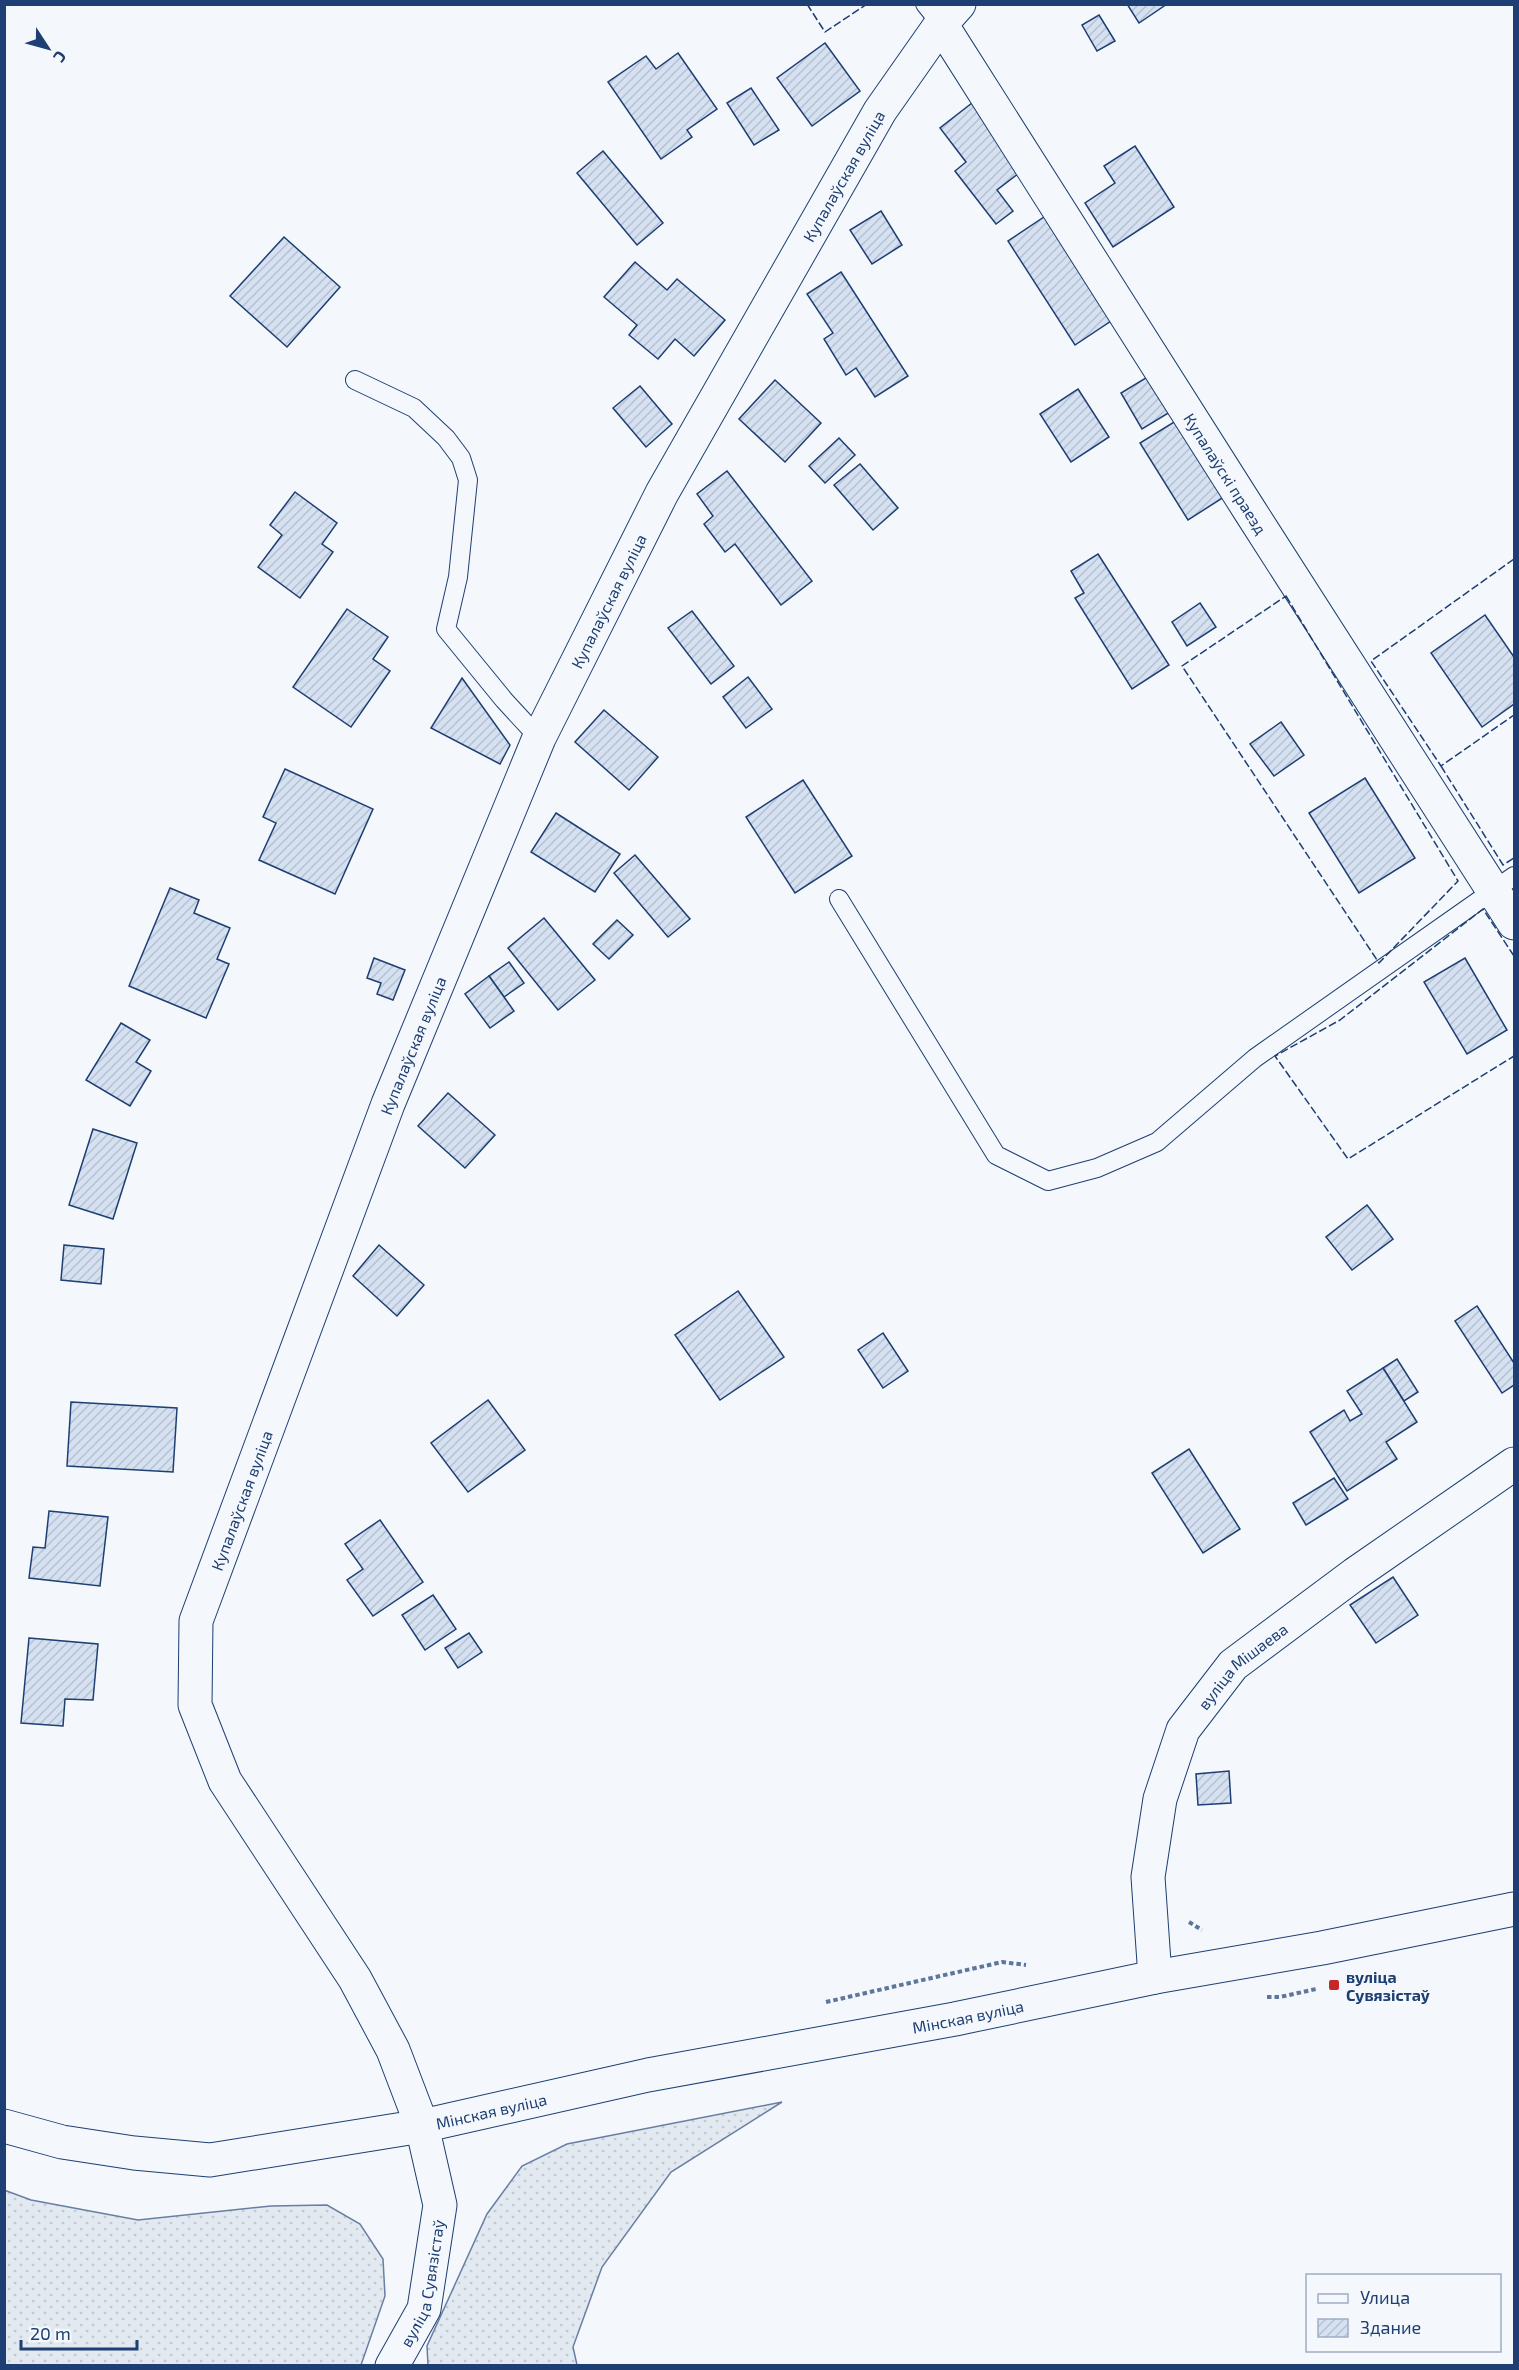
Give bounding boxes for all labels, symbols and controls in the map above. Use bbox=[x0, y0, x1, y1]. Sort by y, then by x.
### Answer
north arrow bbox=[18, 18, 78, 78]
text: С bbox=[50, 48, 71, 67]
street label: Купалаўская вуліца bbox=[798, 107, 888, 245]
street label: Купалаўскі праезд bbox=[1181, 409, 1271, 537]
street label: Купалаўская вуліца bbox=[566, 530, 650, 671]
street label: Купалаўская вуліца bbox=[375, 973, 449, 1117]
street label: Купалаўская вуліца bbox=[206, 1427, 276, 1573]
street label: вуліца Мішаева bbox=[1193, 1618, 1291, 1713]
place label: вуліца Сувязістаў bbox=[1346, 1967, 1430, 2004]
marker: вуліца Сувязістаў bbox=[1327, 1978, 1341, 1992]
street label: Мінская вуліца bbox=[911, 1995, 1025, 2036]
street label: Мінская вуліца bbox=[434, 2089, 548, 2132]
street label: вуліца Сувязістаў bbox=[395, 2218, 448, 2350]
legend bbox=[1306, 2274, 1501, 2352]
text: Улица bbox=[1360, 2286, 1410, 2308]
scale bar bbox=[21, 2313, 136, 2351]
text: Здание bbox=[1360, 2316, 1421, 2338]
text: 20 m bbox=[30, 2322, 71, 2344]

